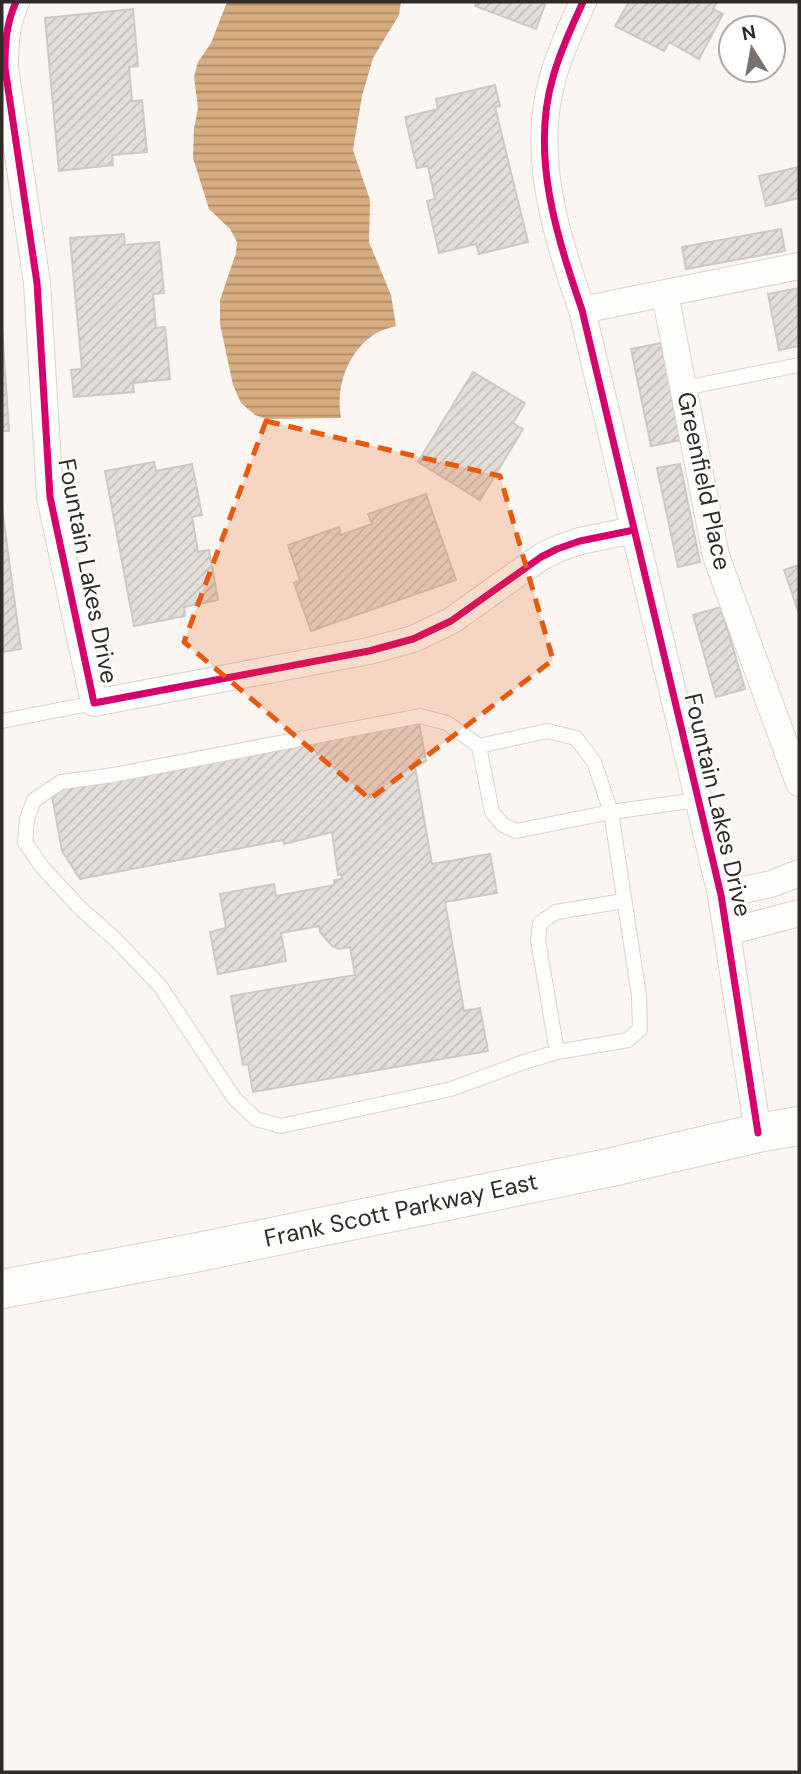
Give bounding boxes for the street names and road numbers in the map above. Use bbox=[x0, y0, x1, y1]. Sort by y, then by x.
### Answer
street label: Greenfield Place bbox=[670, 389, 738, 573]
street label: Fountain Lakes Drive bbox=[51, 456, 125, 686]
street label: Fountain Lakes Drive bbox=[678, 690, 759, 920]
street label: Frank Scott Parkway East bbox=[261, 1165, 541, 1254]

